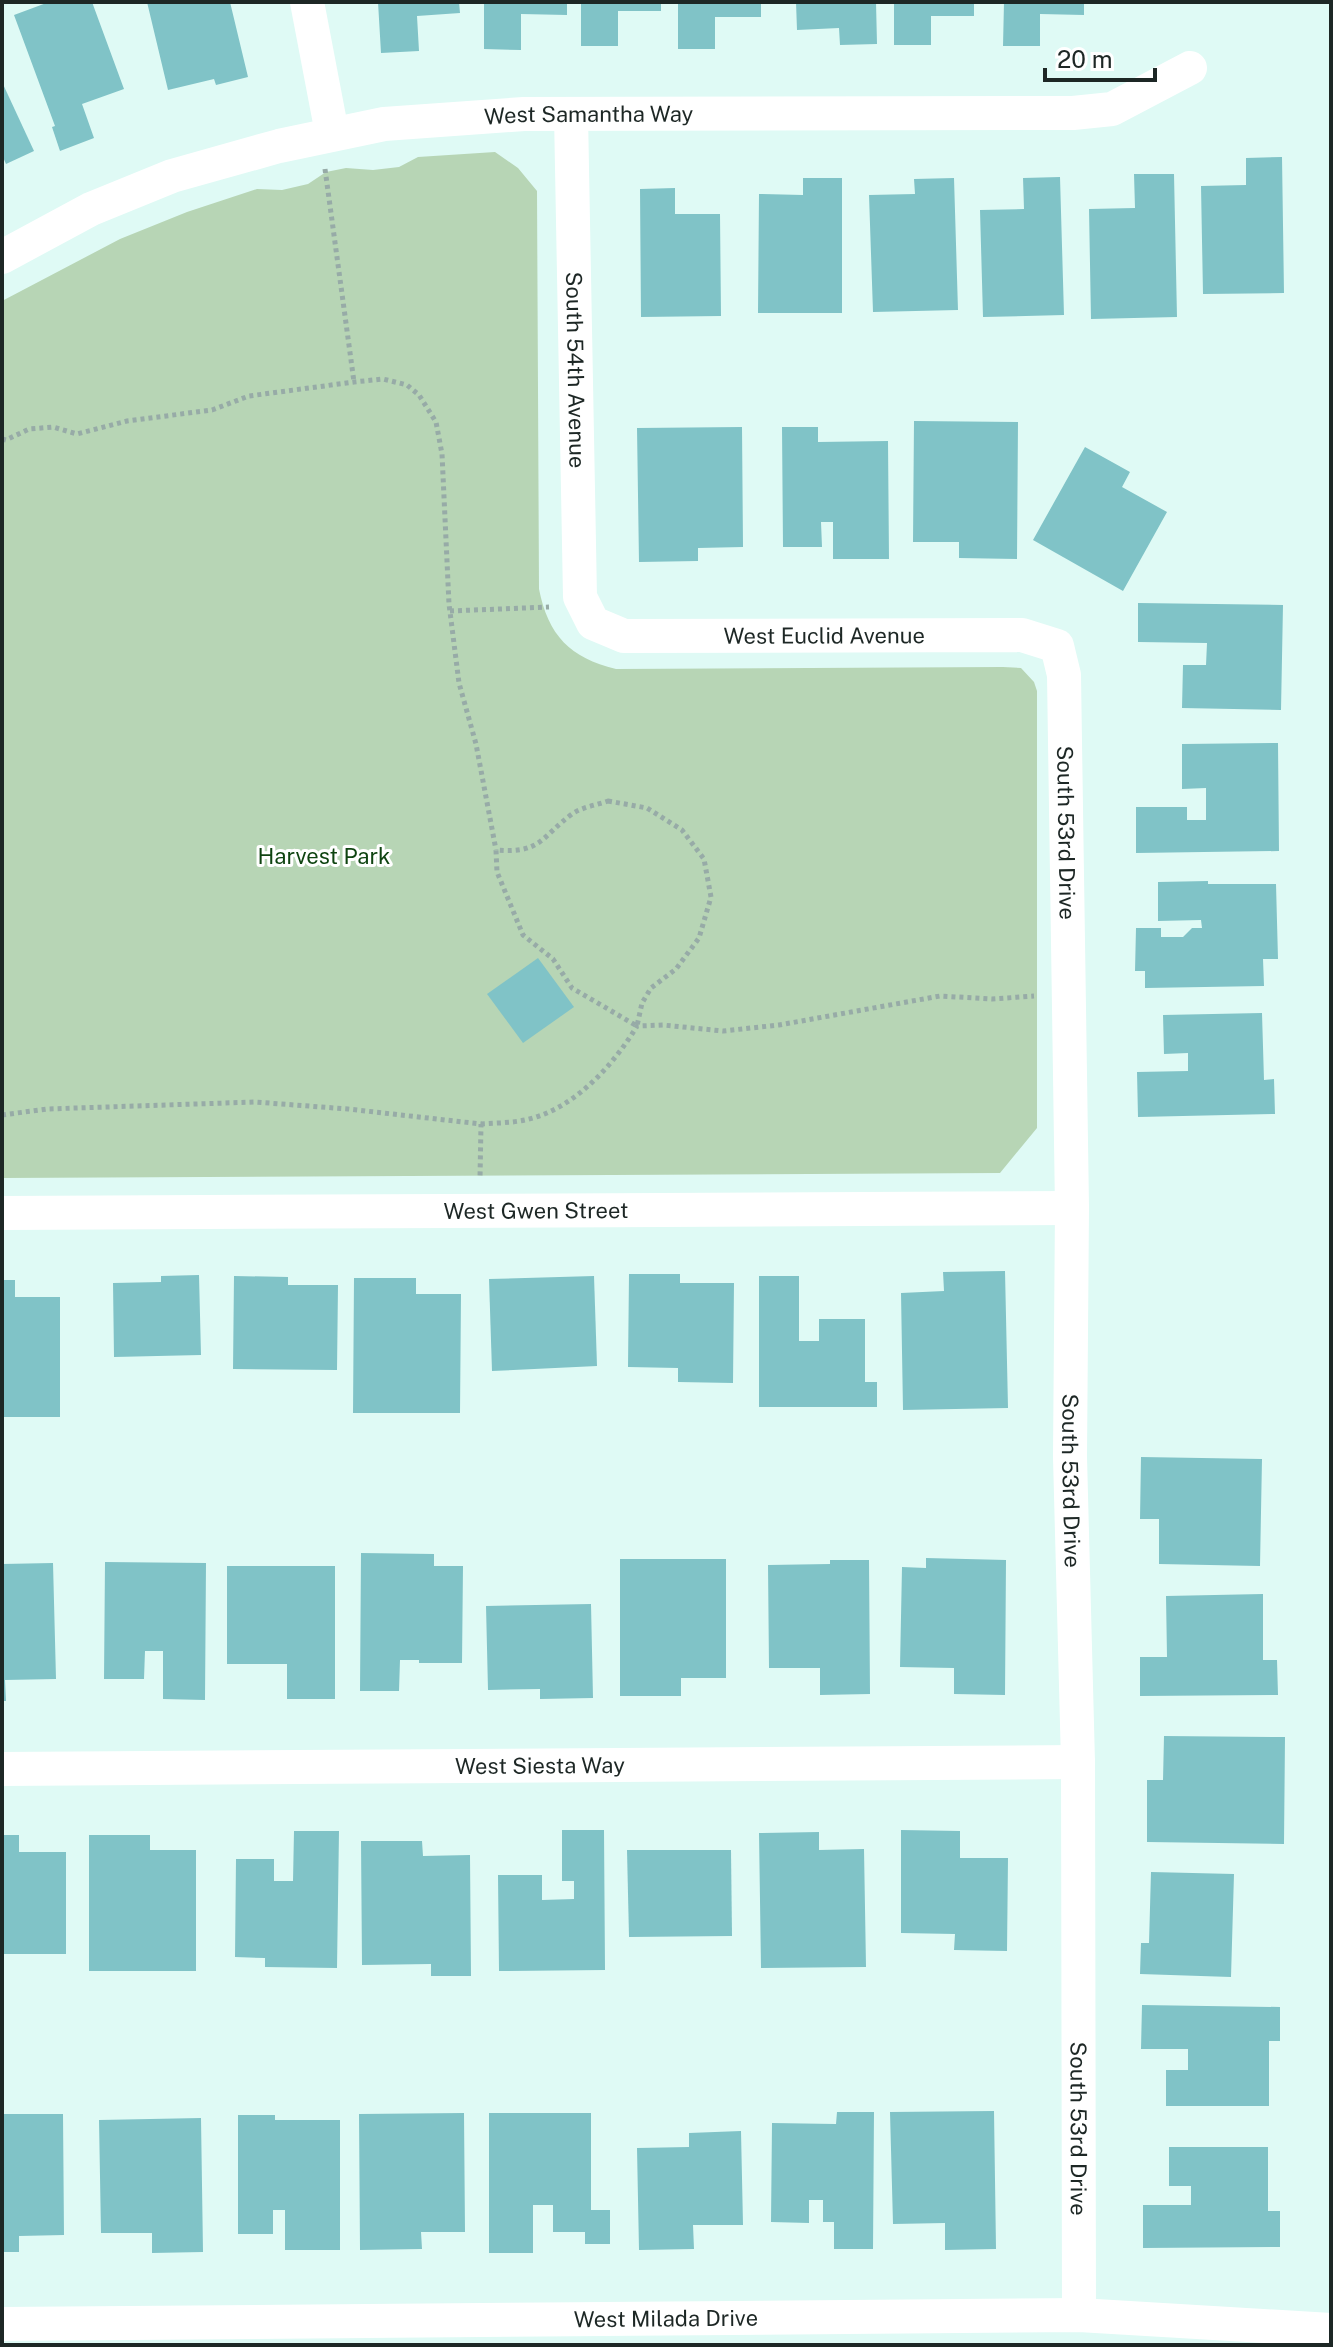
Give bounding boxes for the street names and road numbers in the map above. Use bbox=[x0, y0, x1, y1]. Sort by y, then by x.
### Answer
street label: West Samantha Way bbox=[483, 101, 694, 130]
street label: South 54th Avenue bbox=[561, 271, 591, 469]
street label: West Euclid Avenue bbox=[723, 622, 925, 649]
street label: South 53rd Drive bbox=[1052, 745, 1081, 920]
street label: West Gwen Street bbox=[443, 1197, 629, 1224]
street label: South 53rd Drive bbox=[1057, 1393, 1086, 1568]
street label: West Siesta Way bbox=[455, 1752, 625, 1779]
street label: South 53rd Drive bbox=[1066, 2041, 1092, 2216]
street label: West Milada Drive bbox=[574, 2305, 758, 2332]

